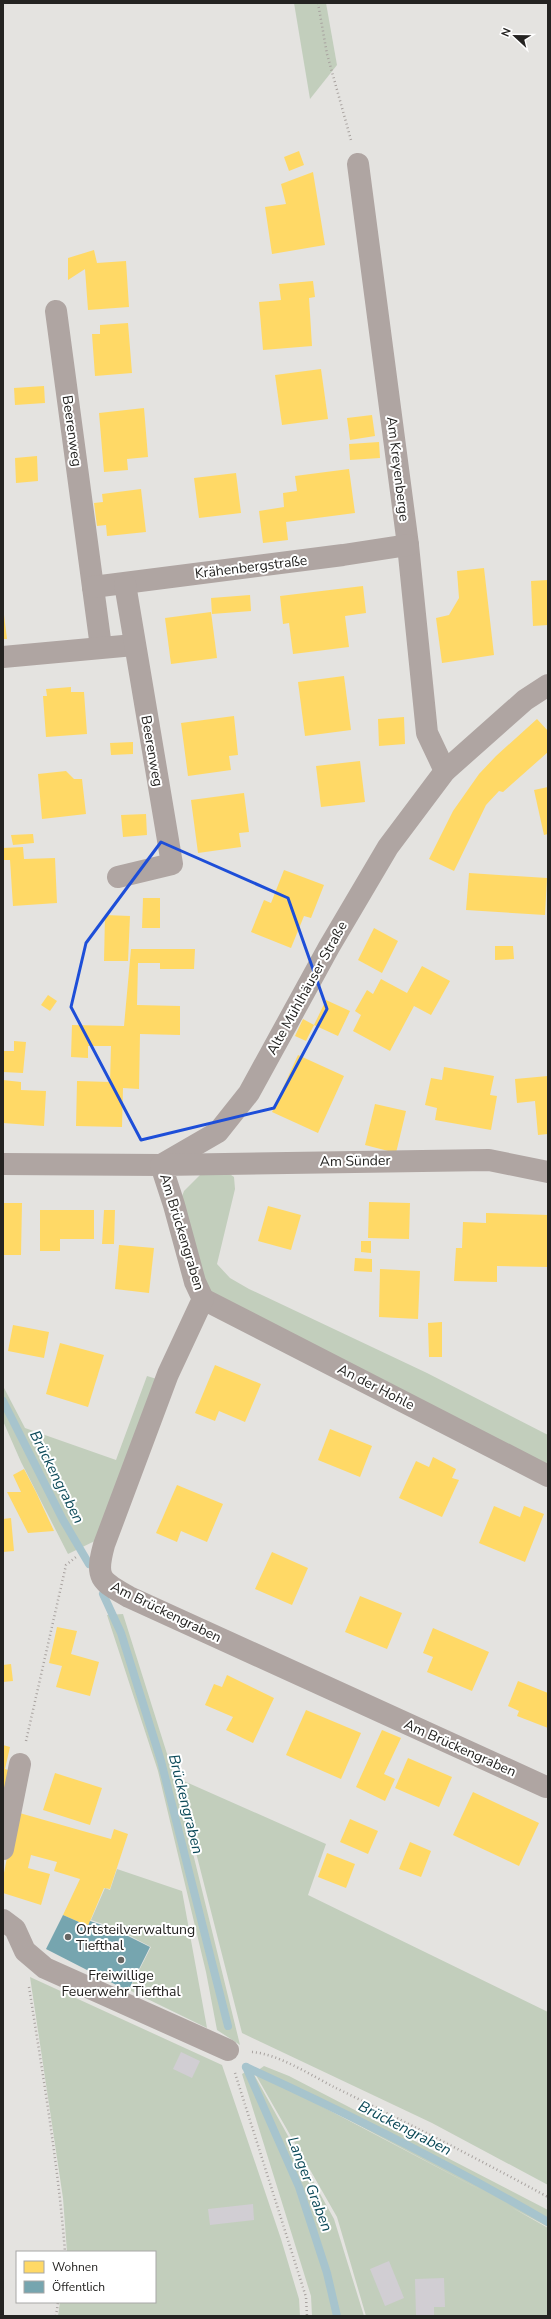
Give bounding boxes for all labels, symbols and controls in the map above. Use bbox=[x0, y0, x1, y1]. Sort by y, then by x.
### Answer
north arrow bbox=[495, 16, 535, 56]
text: N bbox=[498, 26, 515, 39]
street label: Beerenweg bbox=[58, 394, 86, 468]
street label: Am Kreyenberge bbox=[382, 415, 414, 523]
street label: Krähenbergstraße bbox=[194, 551, 308, 583]
street label: Beerenweg bbox=[136, 714, 168, 788]
street label: Alte Mühlhäuser Straße bbox=[262, 918, 352, 1058]
street label: Am Sünder bbox=[319, 1151, 391, 1171]
street label: Am Brückengraben bbox=[155, 1171, 209, 1293]
street label: An der Hohle bbox=[334, 1359, 418, 1415]
water label: Brückengraben bbox=[25, 1427, 89, 1527]
street label: Am Brückengraben bbox=[107, 1577, 225, 1647]
street label: Am Brückengraben bbox=[401, 1715, 519, 1781]
water label: Brückengraben bbox=[164, 1752, 208, 1856]
place label: Ortsteilverwaltung Tiefthal bbox=[76, 1920, 195, 1955]
marker: Ortsteilverwaltung Tiefthal bbox=[63, 1932, 73, 1942]
marker: Freiwillige Feuerwehr Tiefthal bbox=[116, 1955, 126, 1965]
place label: Freiwillige Feuerwehr Tiefthal bbox=[61, 1966, 181, 2001]
water label: Brückengraben bbox=[355, 2096, 455, 2160]
water label: Langer Graben bbox=[283, 2134, 337, 2234]
legend bbox=[16, 2251, 156, 2303]
text: Wohnen bbox=[52, 2259, 98, 2275]
text: Öffentlich bbox=[52, 2279, 105, 2295]

